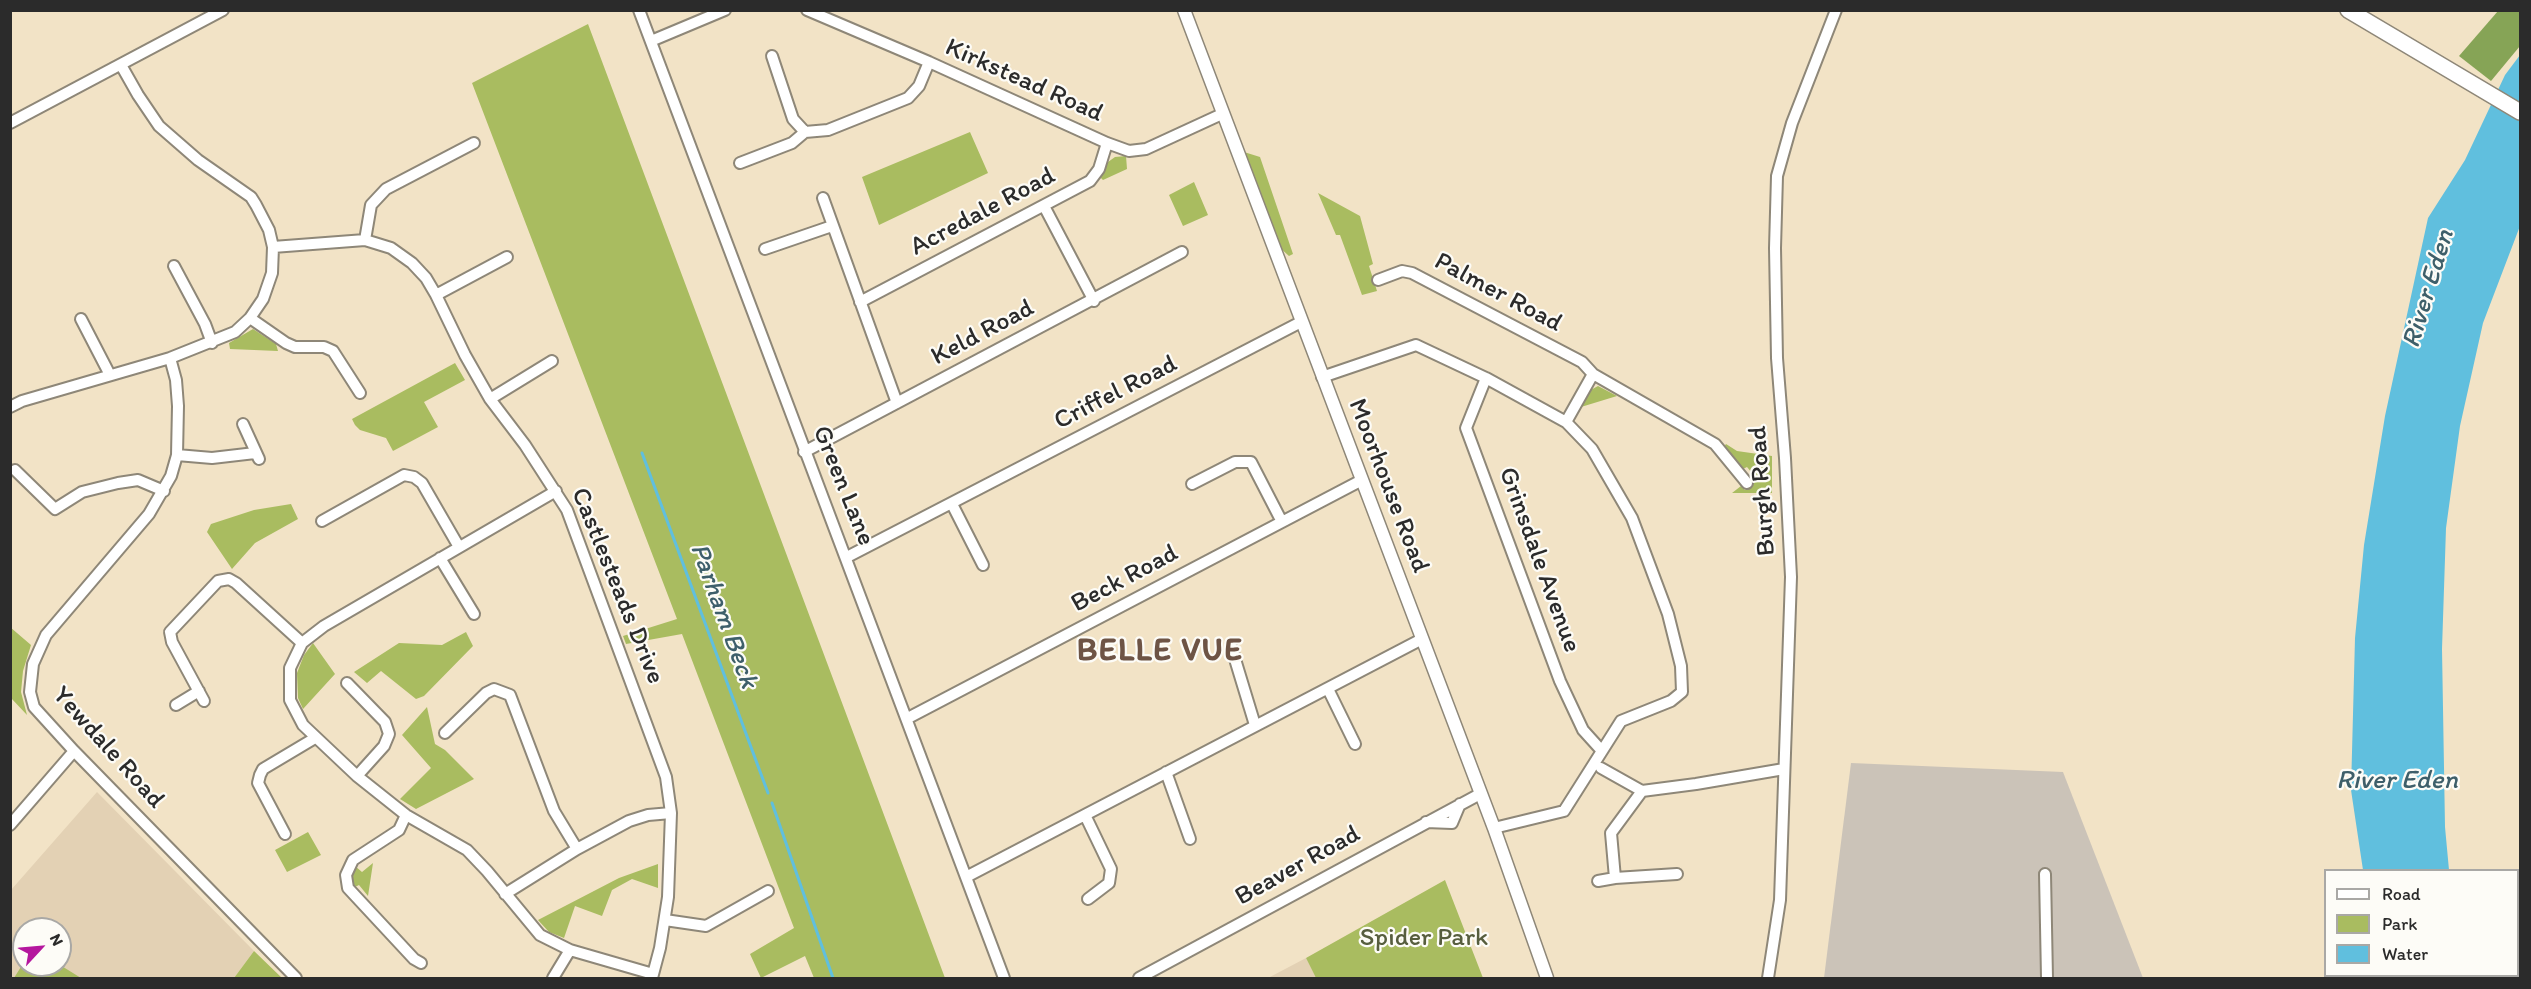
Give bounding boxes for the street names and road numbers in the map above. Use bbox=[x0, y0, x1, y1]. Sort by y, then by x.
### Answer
street label: Kirkstead Road bbox=[940, 32, 1108, 130]
street label: Acredale Road bbox=[905, 161, 1061, 263]
street label: Palmer Road bbox=[1429, 246, 1567, 340]
street label: Keld Road bbox=[926, 293, 1040, 373]
street label: Criffel Road bbox=[1049, 349, 1183, 437]
street label: Moorhouse Road bbox=[1340, 394, 1436, 578]
street label: Green Lane bbox=[805, 422, 881, 550]
street label: Burgh Road bbox=[1743, 425, 1783, 557]
street label: Grinsdale Avenue bbox=[1491, 463, 1587, 657]
street label: Castlesteads Drive bbox=[563, 483, 671, 689]
street label: Beck Road bbox=[1066, 538, 1184, 620]
street label: Yewdale Road bbox=[45, 681, 171, 815]
street label: Beaver Road bbox=[1230, 819, 1366, 913]

